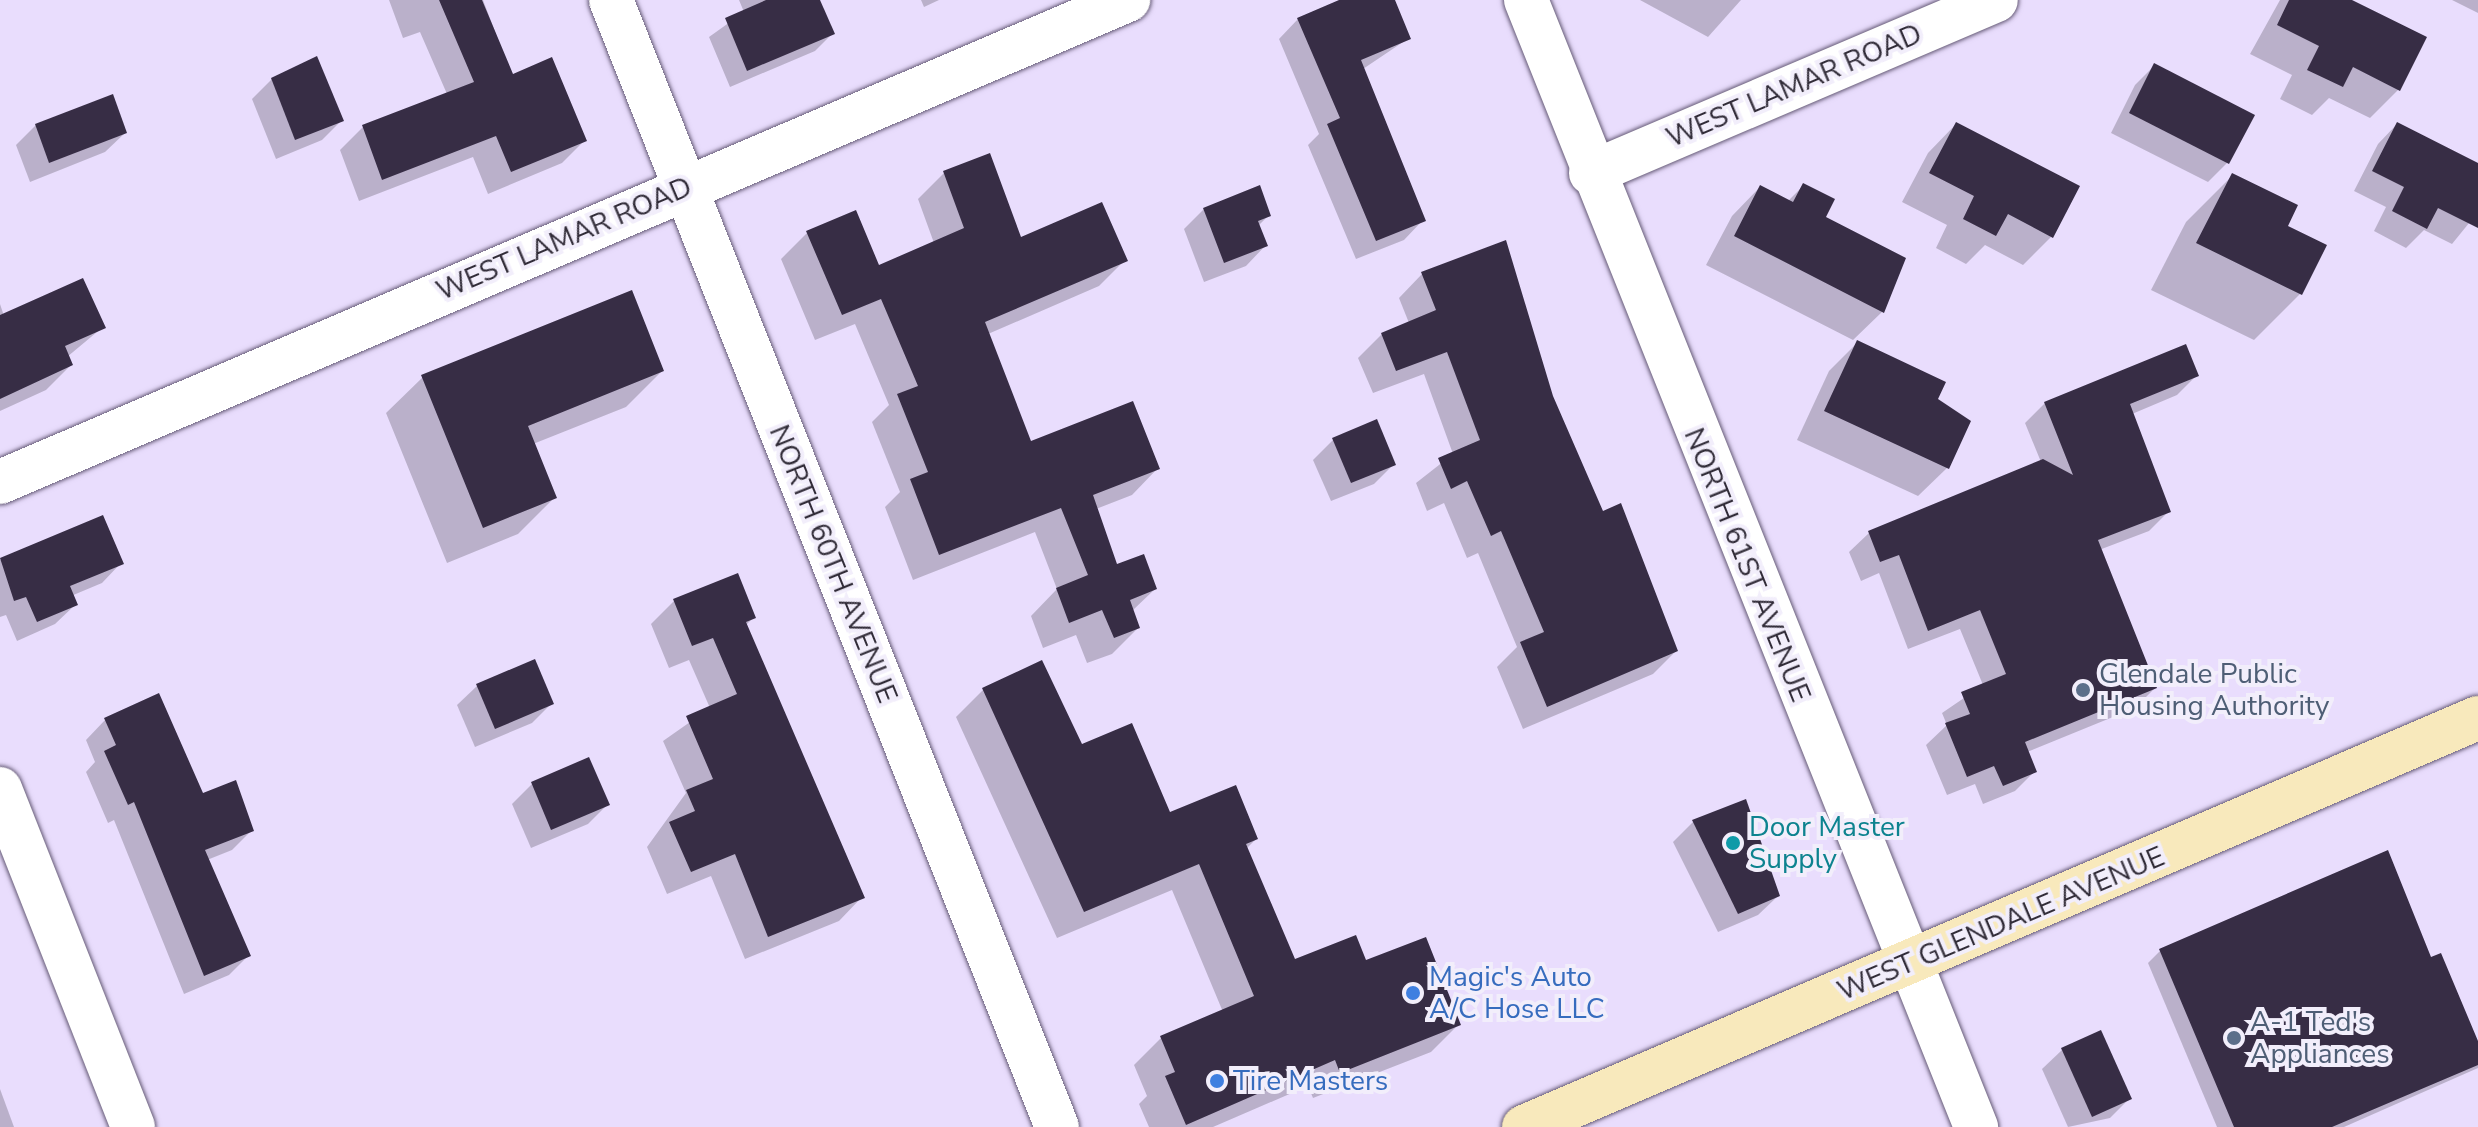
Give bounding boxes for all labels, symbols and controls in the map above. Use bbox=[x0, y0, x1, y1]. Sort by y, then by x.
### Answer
street label: WEST LAMAR ROAD bbox=[1661, 17, 1927, 155]
street label: WEST LAMAR ROAD bbox=[431, 170, 697, 308]
street label: NORTH 60TH AVENUE bbox=[762, 420, 904, 708]
street label: NORTH 61ST AVENUE bbox=[1677, 423, 1817, 707]
place label: Glendale Public Housing Authority bbox=[2099, 657, 2329, 723]
marker: Glendale Public Housing Authority bbox=[2074, 681, 2092, 699]
place label: Door Master Supply bbox=[1749, 810, 1905, 876]
marker: Door Master Supply bbox=[1724, 834, 1742, 852]
street label: WEST GLENDALE AVENUE bbox=[1833, 840, 2169, 1008]
place label: Magic's Auto A/C Hose LLC bbox=[1429, 960, 1605, 1026]
marker: Magic's Auto A/C Hose LLC bbox=[1404, 984, 1422, 1002]
place label: A-1 Ted's Appliances bbox=[2250, 1005, 2390, 1071]
marker: A-1 Ted's Appliances bbox=[2225, 1029, 2243, 1047]
place label: Tire Masters bbox=[1233, 1064, 1388, 1098]
marker: Tire Masters bbox=[1208, 1072, 1226, 1090]

